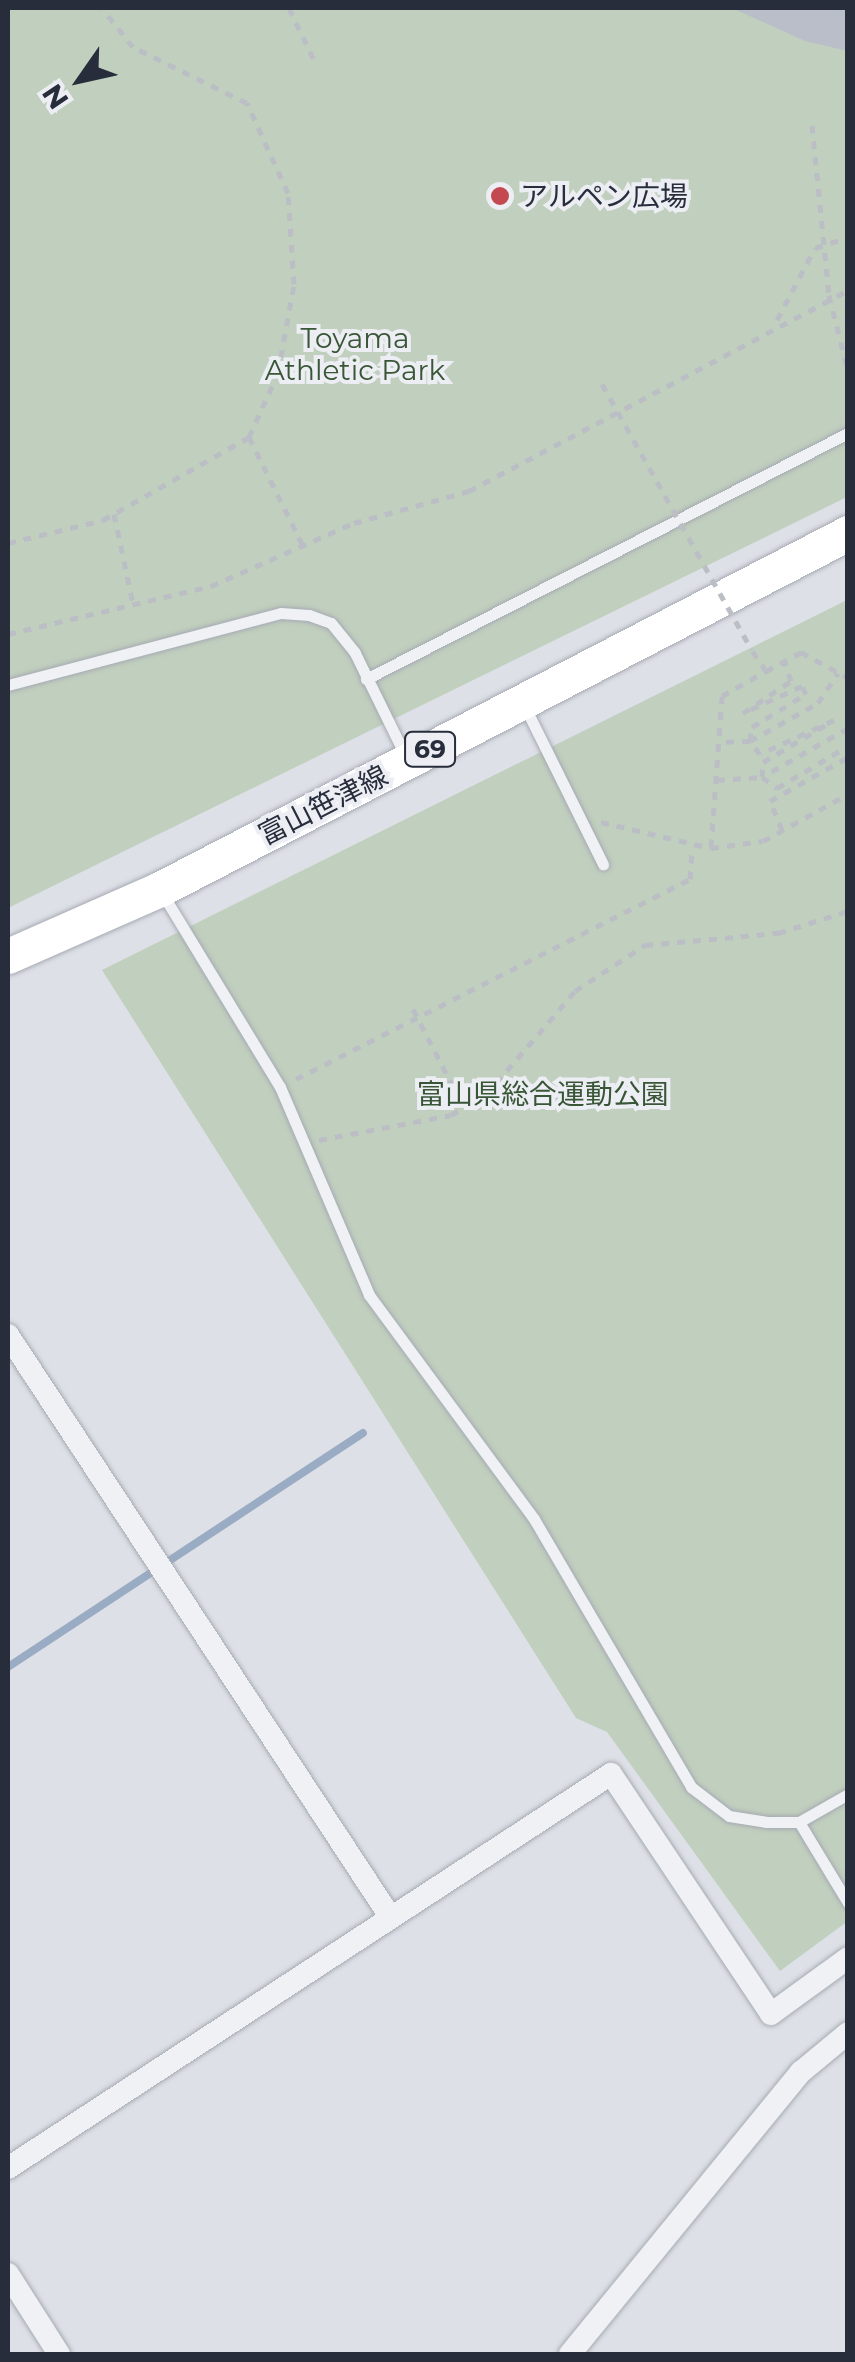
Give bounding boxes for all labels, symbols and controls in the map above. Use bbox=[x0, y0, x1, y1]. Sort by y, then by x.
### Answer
north arrow bbox=[30, 30, 130, 130]
text: N bbox=[35, 78, 76, 116]
place label: アルペン広場 bbox=[520, 179, 688, 213]
marker: アルペン広場 bbox=[489, 185, 511, 207]
park label: Toyama Athletic Park bbox=[265, 321, 445, 387]
road number: 69 bbox=[402, 729, 458, 769]
street label: 富山笹津線 bbox=[253, 758, 393, 852]
park label: 富山県総合運動公園 bbox=[417, 1077, 669, 1111]

